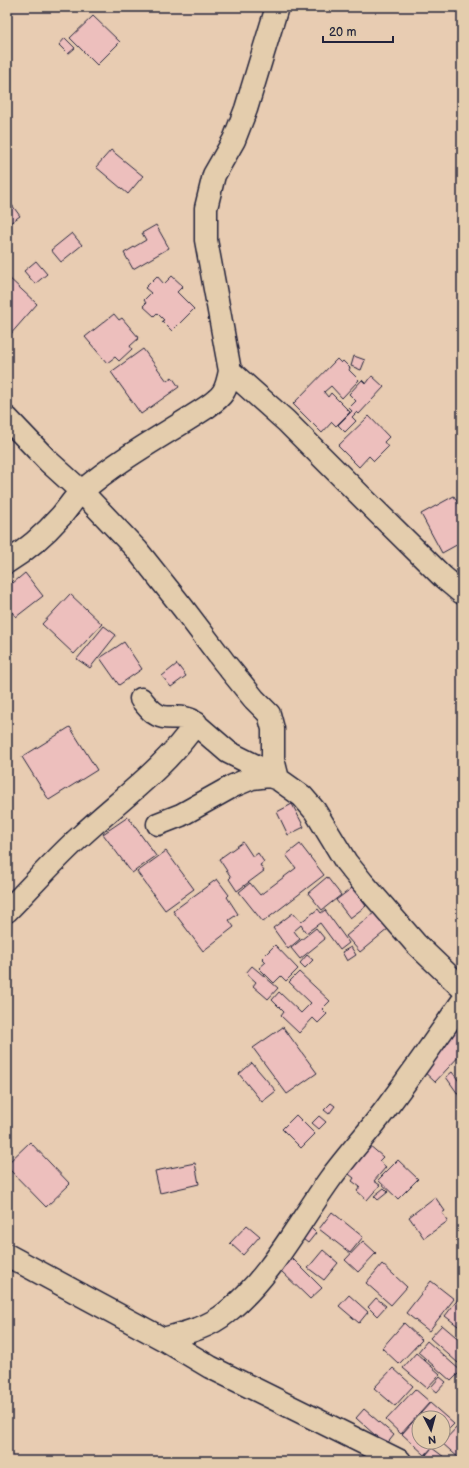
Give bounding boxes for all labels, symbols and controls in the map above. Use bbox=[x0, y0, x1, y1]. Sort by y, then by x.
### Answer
scale bar bbox=[323, 18, 393, 44]
text: 20 m bbox=[329, 25, 356, 40]
north arrow bbox=[411, 1410, 451, 1450]
text: N bbox=[427, 1433, 437, 1446]

